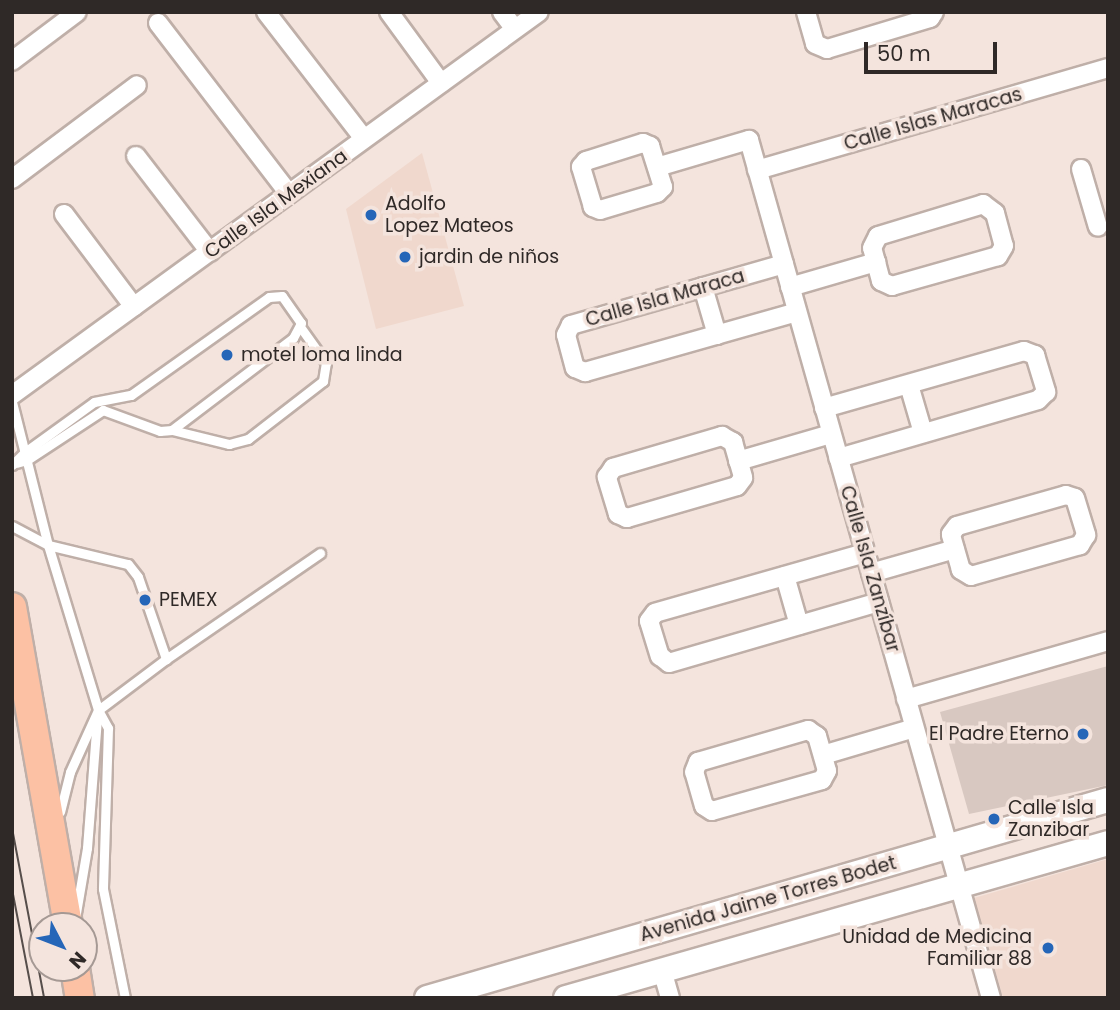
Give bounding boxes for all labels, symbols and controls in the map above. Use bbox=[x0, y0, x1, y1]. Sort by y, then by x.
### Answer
scale bar bbox=[868, 28, 1001, 72]
text: 50 m bbox=[877, 39, 931, 68]
street label: Calle Islas Maracas bbox=[841, 83, 1025, 155]
street label: Calle Isla Mexiana bbox=[200, 145, 352, 263]
place label: Adolfo Lopez Mateos bbox=[385, 193, 514, 237]
marker: Adolfo Lopez Mateos bbox=[363, 207, 379, 223]
place label: jardin de niños bbox=[419, 246, 559, 268]
marker: jardin de niños bbox=[397, 249, 413, 265]
street label: Calle Isla Maraca bbox=[583, 264, 747, 332]
place label: motel loma linda bbox=[241, 344, 403, 366]
marker: motel loma linda bbox=[219, 347, 235, 363]
street label: Calle Isla Zanzíbar bbox=[835, 483, 905, 655]
place label: PEMEX bbox=[159, 589, 218, 611]
marker: PEMEX bbox=[137, 592, 153, 608]
place label: El Padre Eterno bbox=[929, 723, 1069, 745]
marker: El Padre Eterno bbox=[1075, 726, 1091, 742]
place label: Calle Isla Zanzibar bbox=[1008, 797, 1094, 841]
marker: Calle Isla Zanzibar bbox=[986, 811, 1002, 827]
street label: Avenida Jaime Torres Bodet bbox=[637, 851, 899, 947]
north arrow bbox=[28, 912, 98, 982]
place label: Unidad de Medicina Familiar 88 bbox=[842, 926, 1032, 970]
marker: Unidad de Medicina Familiar 88 bbox=[1038, 938, 1058, 958]
text: N bbox=[63, 946, 92, 974]

